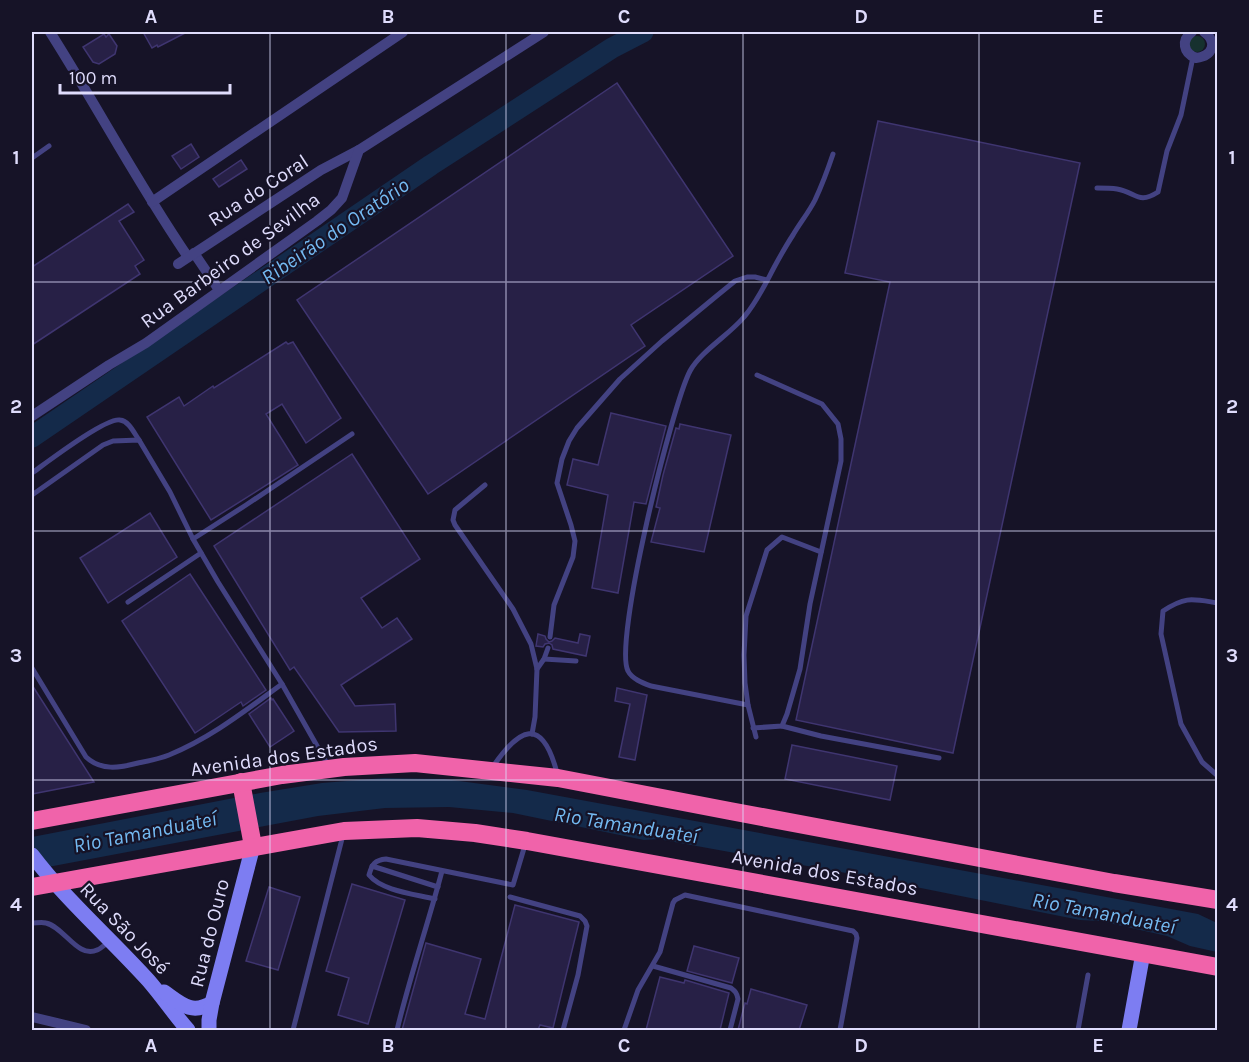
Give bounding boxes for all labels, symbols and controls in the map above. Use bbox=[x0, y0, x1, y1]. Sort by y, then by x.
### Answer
text: A bbox=[145, 5, 158, 28]
text: B bbox=[382, 5, 394, 28]
text: C bbox=[618, 5, 630, 28]
text: D bbox=[854, 5, 868, 28]
text: E bbox=[1092, 5, 1104, 28]
scale bar bbox=[60, 57, 230, 95]
text: 100 m bbox=[69, 67, 117, 89]
text: 1 bbox=[12, 146, 20, 169]
text: 1 bbox=[1228, 146, 1236, 169]
street label: Rua do Coral bbox=[204, 150, 313, 231]
water label: Ribeirão do Oratório bbox=[257, 172, 414, 289]
street label: Rua Barbeiro de Sevilha bbox=[136, 188, 324, 333]
text: 2 bbox=[10, 395, 22, 418]
text: 2 bbox=[1226, 395, 1238, 418]
text: 3 bbox=[10, 644, 22, 667]
text: 3 bbox=[1226, 644, 1238, 667]
street label: Avenida dos Estados bbox=[189, 732, 379, 781]
water label: Rio Tamanduateí bbox=[552, 802, 702, 849]
water label: Rio Tamanduateí bbox=[71, 806, 221, 858]
street label: Avenida dos Estados bbox=[730, 845, 920, 900]
street label: Rua do Ouro bbox=[185, 877, 234, 990]
street label: Rua São José bbox=[75, 878, 174, 979]
water label: Rio Tamanduateí bbox=[1030, 887, 1180, 939]
text: 4 bbox=[10, 893, 22, 916]
text: 4 bbox=[1226, 893, 1238, 916]
text: A bbox=[145, 1034, 158, 1057]
text: B bbox=[382, 1034, 394, 1057]
text: C bbox=[618, 1034, 630, 1057]
text: D bbox=[854, 1034, 868, 1057]
text: E bbox=[1092, 1034, 1104, 1057]

